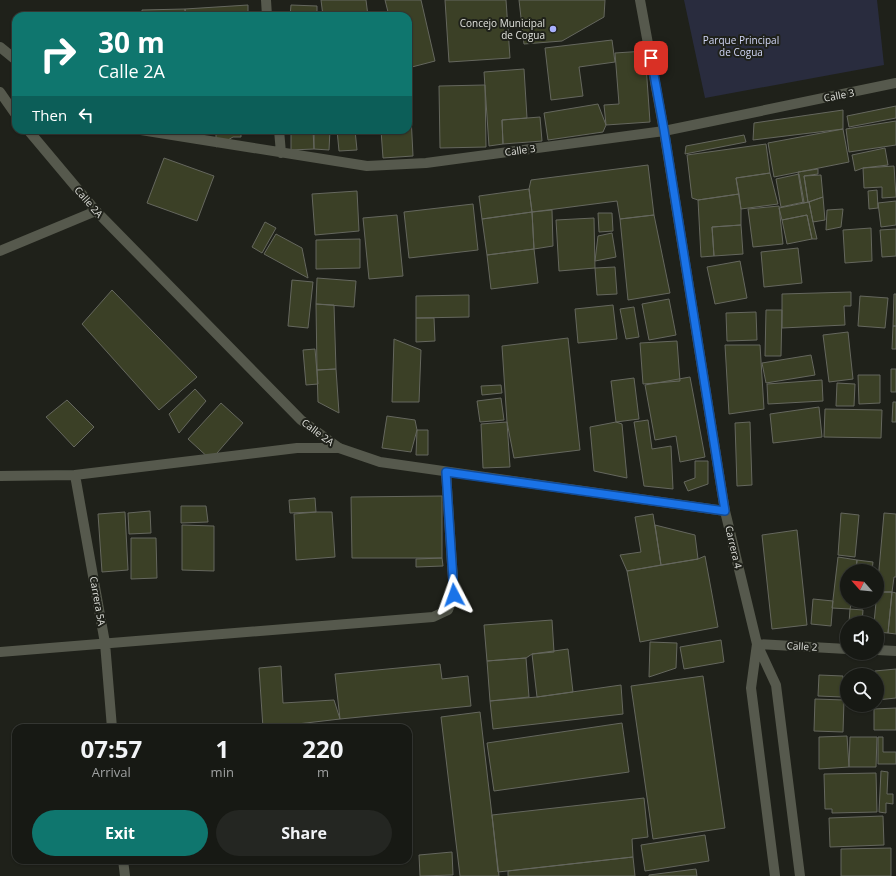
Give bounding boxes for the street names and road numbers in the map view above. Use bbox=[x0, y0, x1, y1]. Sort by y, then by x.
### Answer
street label: Calle 3 bbox=[823, 85, 856, 105]
street label: Calle 3 bbox=[504, 141, 537, 159]
street label: Calle 2A bbox=[72, 183, 107, 221]
street label: Calle 2A bbox=[299, 415, 338, 449]
street label: Carrera 4 bbox=[722, 524, 746, 570]
street label: Carrera 5A bbox=[87, 575, 109, 627]
street label: Calle 2 bbox=[786, 638, 818, 654]

